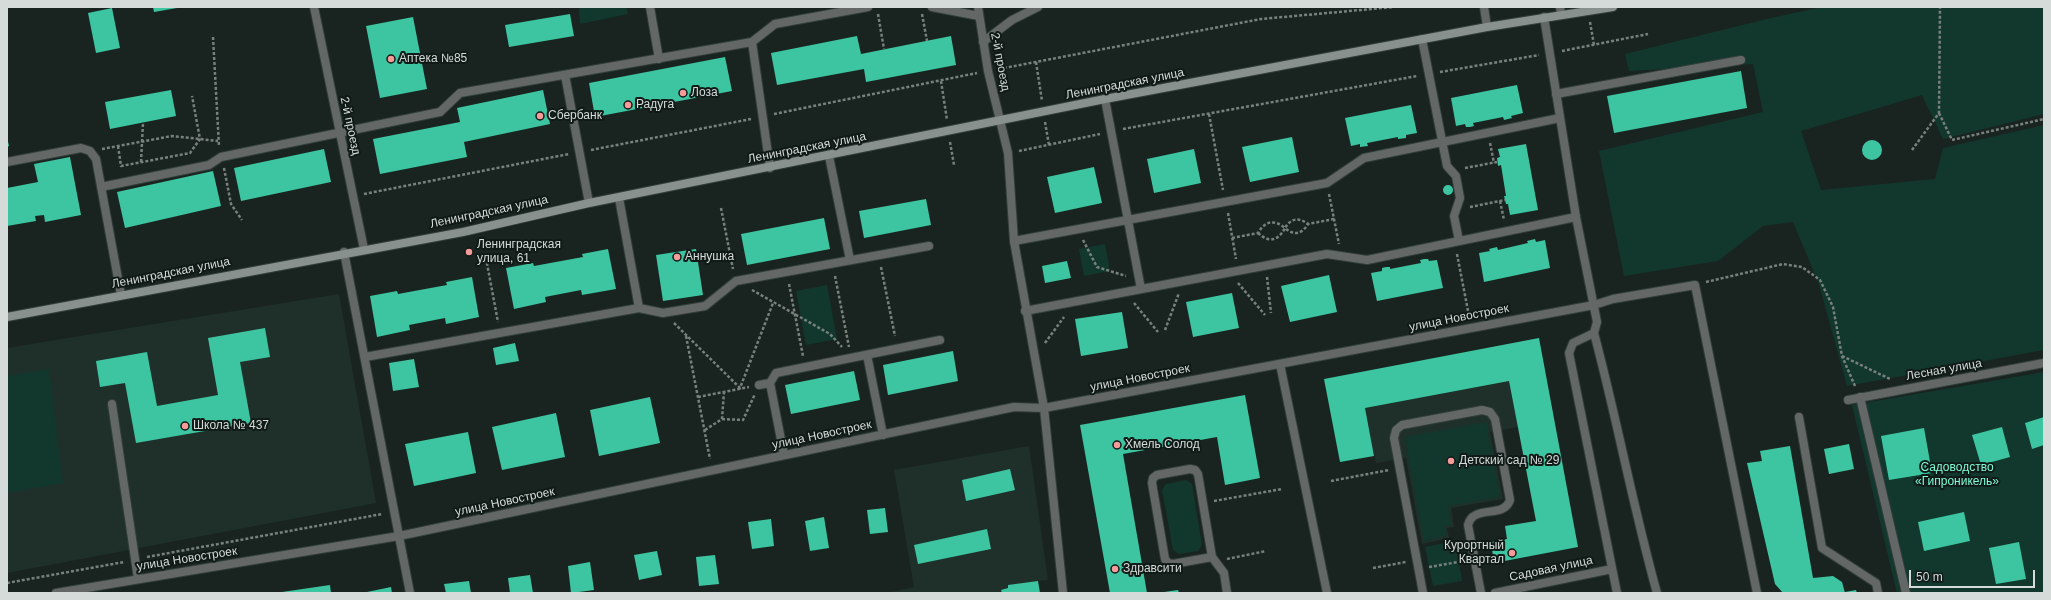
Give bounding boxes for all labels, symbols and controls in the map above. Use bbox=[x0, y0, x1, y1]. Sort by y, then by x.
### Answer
street label: 2-й проезд bbox=[987, 32, 1013, 92]
place label: Аптека №85 bbox=[399, 52, 467, 66]
marker: Аптека №85 bbox=[386, 54, 396, 64]
street label: Ленинградская улица bbox=[1065, 65, 1185, 103]
place label: Лоза bbox=[691, 86, 718, 100]
marker: Лоза bbox=[678, 88, 688, 98]
street label: 2-й проезд bbox=[337, 96, 363, 156]
place label: Радуга bbox=[636, 98, 674, 112]
marker: Радуга bbox=[623, 100, 633, 110]
place label: Сбербанк bbox=[548, 109, 602, 123]
marker: Сбербанк bbox=[535, 111, 545, 121]
street label: Ленинградская улица bbox=[747, 129, 867, 167]
street label: Ленинградская улица bbox=[429, 192, 549, 232]
place label: Ленинградская улица, 61 bbox=[477, 238, 561, 266]
marker: Ленинградская улица, 61 bbox=[464, 247, 474, 257]
place label: Аннушка bbox=[685, 250, 734, 264]
marker: Аннушка bbox=[672, 252, 682, 262]
street label: Ленинградская улица bbox=[111, 254, 231, 292]
street label: улица Новостроек bbox=[1408, 301, 1510, 335]
street label: Лесная улица bbox=[1905, 356, 1983, 384]
street label: улица Новостроек bbox=[1089, 361, 1191, 395]
street label: улица Новостроек bbox=[771, 417, 873, 453]
place label: Школа № 437 bbox=[193, 419, 269, 433]
marker: Школа № 437 bbox=[180, 421, 190, 431]
place label: Хмель Солод bbox=[1125, 438, 1200, 452]
marker: Хмель Солод bbox=[1112, 440, 1122, 450]
place label: Детский сад № 29 bbox=[1459, 454, 1559, 468]
marker: Детский сад № 29 bbox=[1446, 456, 1456, 466]
park label: Садоводство «Гипроникель» bbox=[1915, 461, 1999, 489]
street label: улица Новостроек bbox=[454, 484, 556, 520]
place label: Курортный Квартал bbox=[1444, 539, 1504, 567]
street label: улица Новостроек bbox=[136, 544, 238, 574]
marker: Курортный Квартал bbox=[1507, 548, 1517, 558]
street label: Садовая улица bbox=[1508, 553, 1594, 585]
place label: Здравсити bbox=[1123, 562, 1182, 576]
scale bar bbox=[1911, 562, 2037, 588]
marker: Здравсити bbox=[1110, 564, 1120, 574]
text: 50 m bbox=[1916, 570, 1943, 584]

